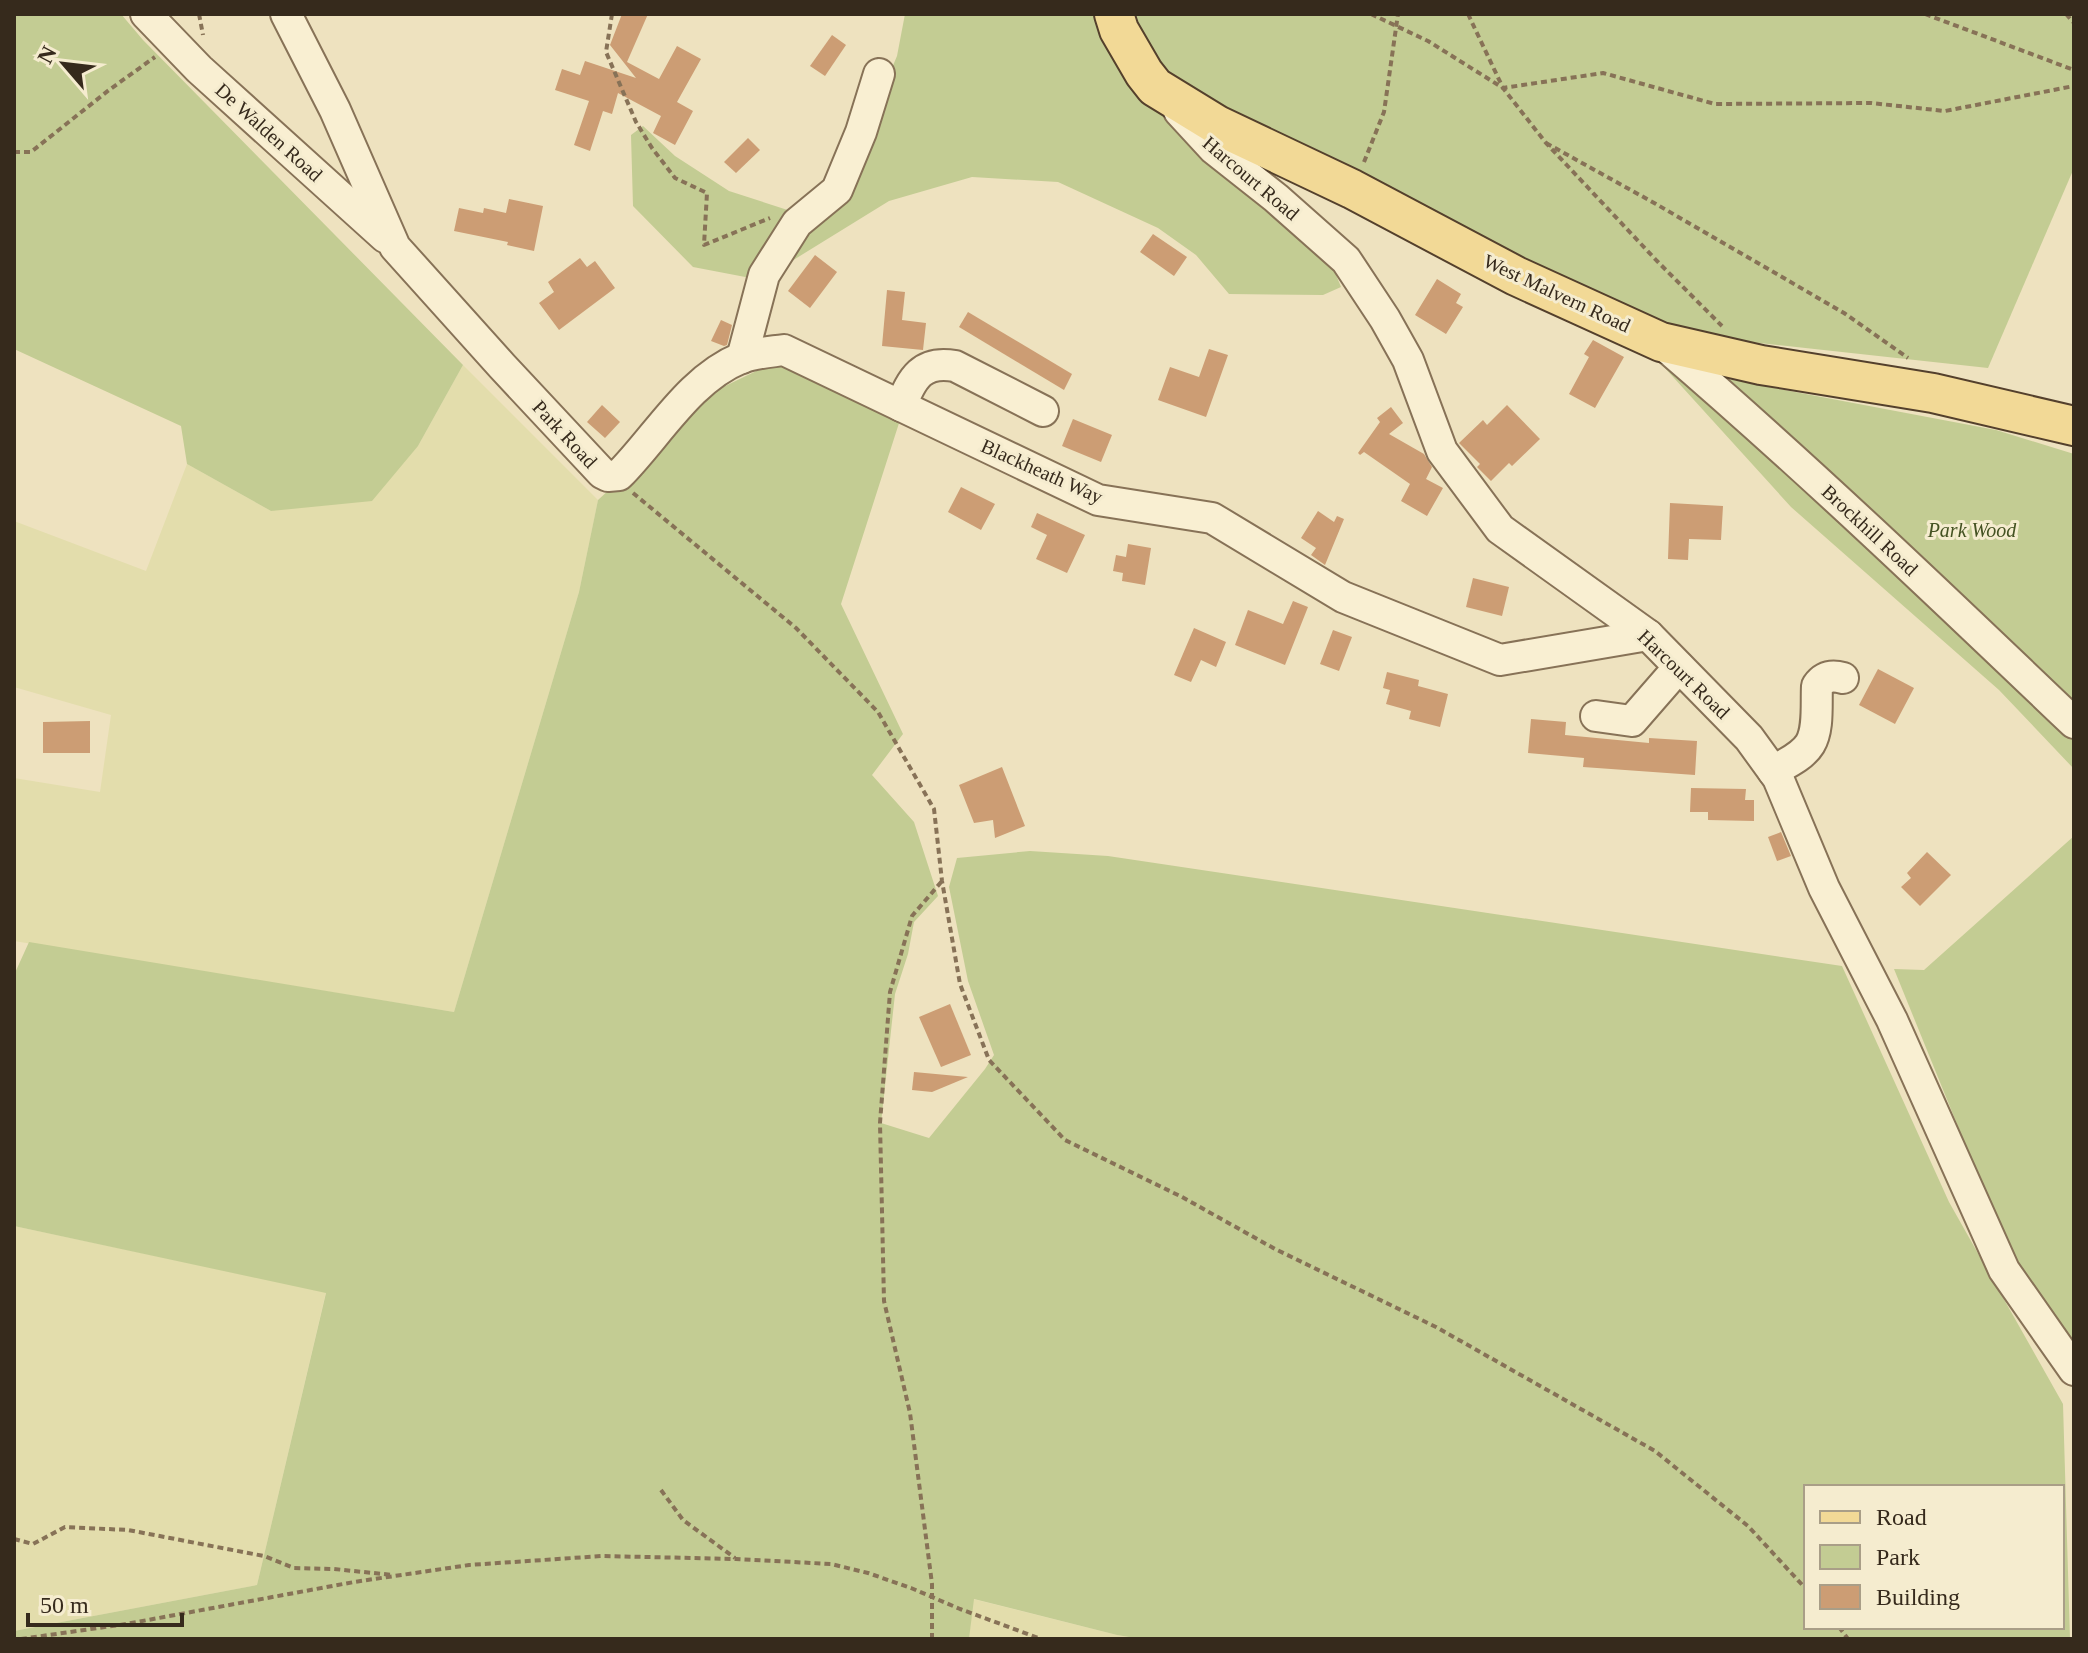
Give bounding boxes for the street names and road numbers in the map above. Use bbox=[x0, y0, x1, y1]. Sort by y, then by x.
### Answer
street label: De Walden Road bbox=[211, 78, 327, 186]
street label: Harcourt Road bbox=[1199, 132, 1303, 224]
street label: West Malvern Road bbox=[1480, 249, 1634, 337]
street label: Park Road bbox=[528, 396, 602, 472]
street label: Blackheath Way bbox=[977, 434, 1106, 509]
street label: Brockhill Road bbox=[1818, 480, 1922, 580]
street label: Harcourt Road bbox=[1634, 625, 1734, 723]

